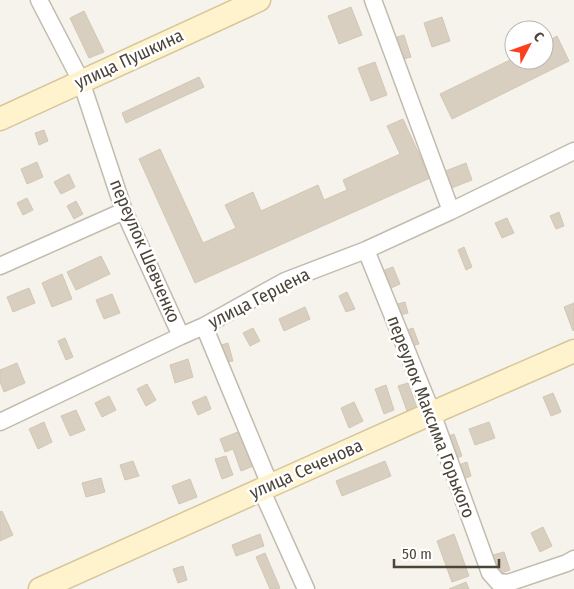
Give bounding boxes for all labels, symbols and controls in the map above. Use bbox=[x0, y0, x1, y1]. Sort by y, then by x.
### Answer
north arrow bbox=[504, 20, 554, 70]
street label: улица Пушкина bbox=[71, 24, 187, 94]
text: С bbox=[530, 28, 548, 46]
street label: переулок Шевченко bbox=[105, 176, 185, 326]
street label: улица Герцена bbox=[205, 263, 314, 333]
street label: переулок Максима Горького bbox=[382, 313, 480, 521]
street label: улица Сеченова bbox=[246, 434, 366, 504]
scale bar bbox=[394, 536, 499, 568]
text: 50 m bbox=[402, 545, 432, 563]

